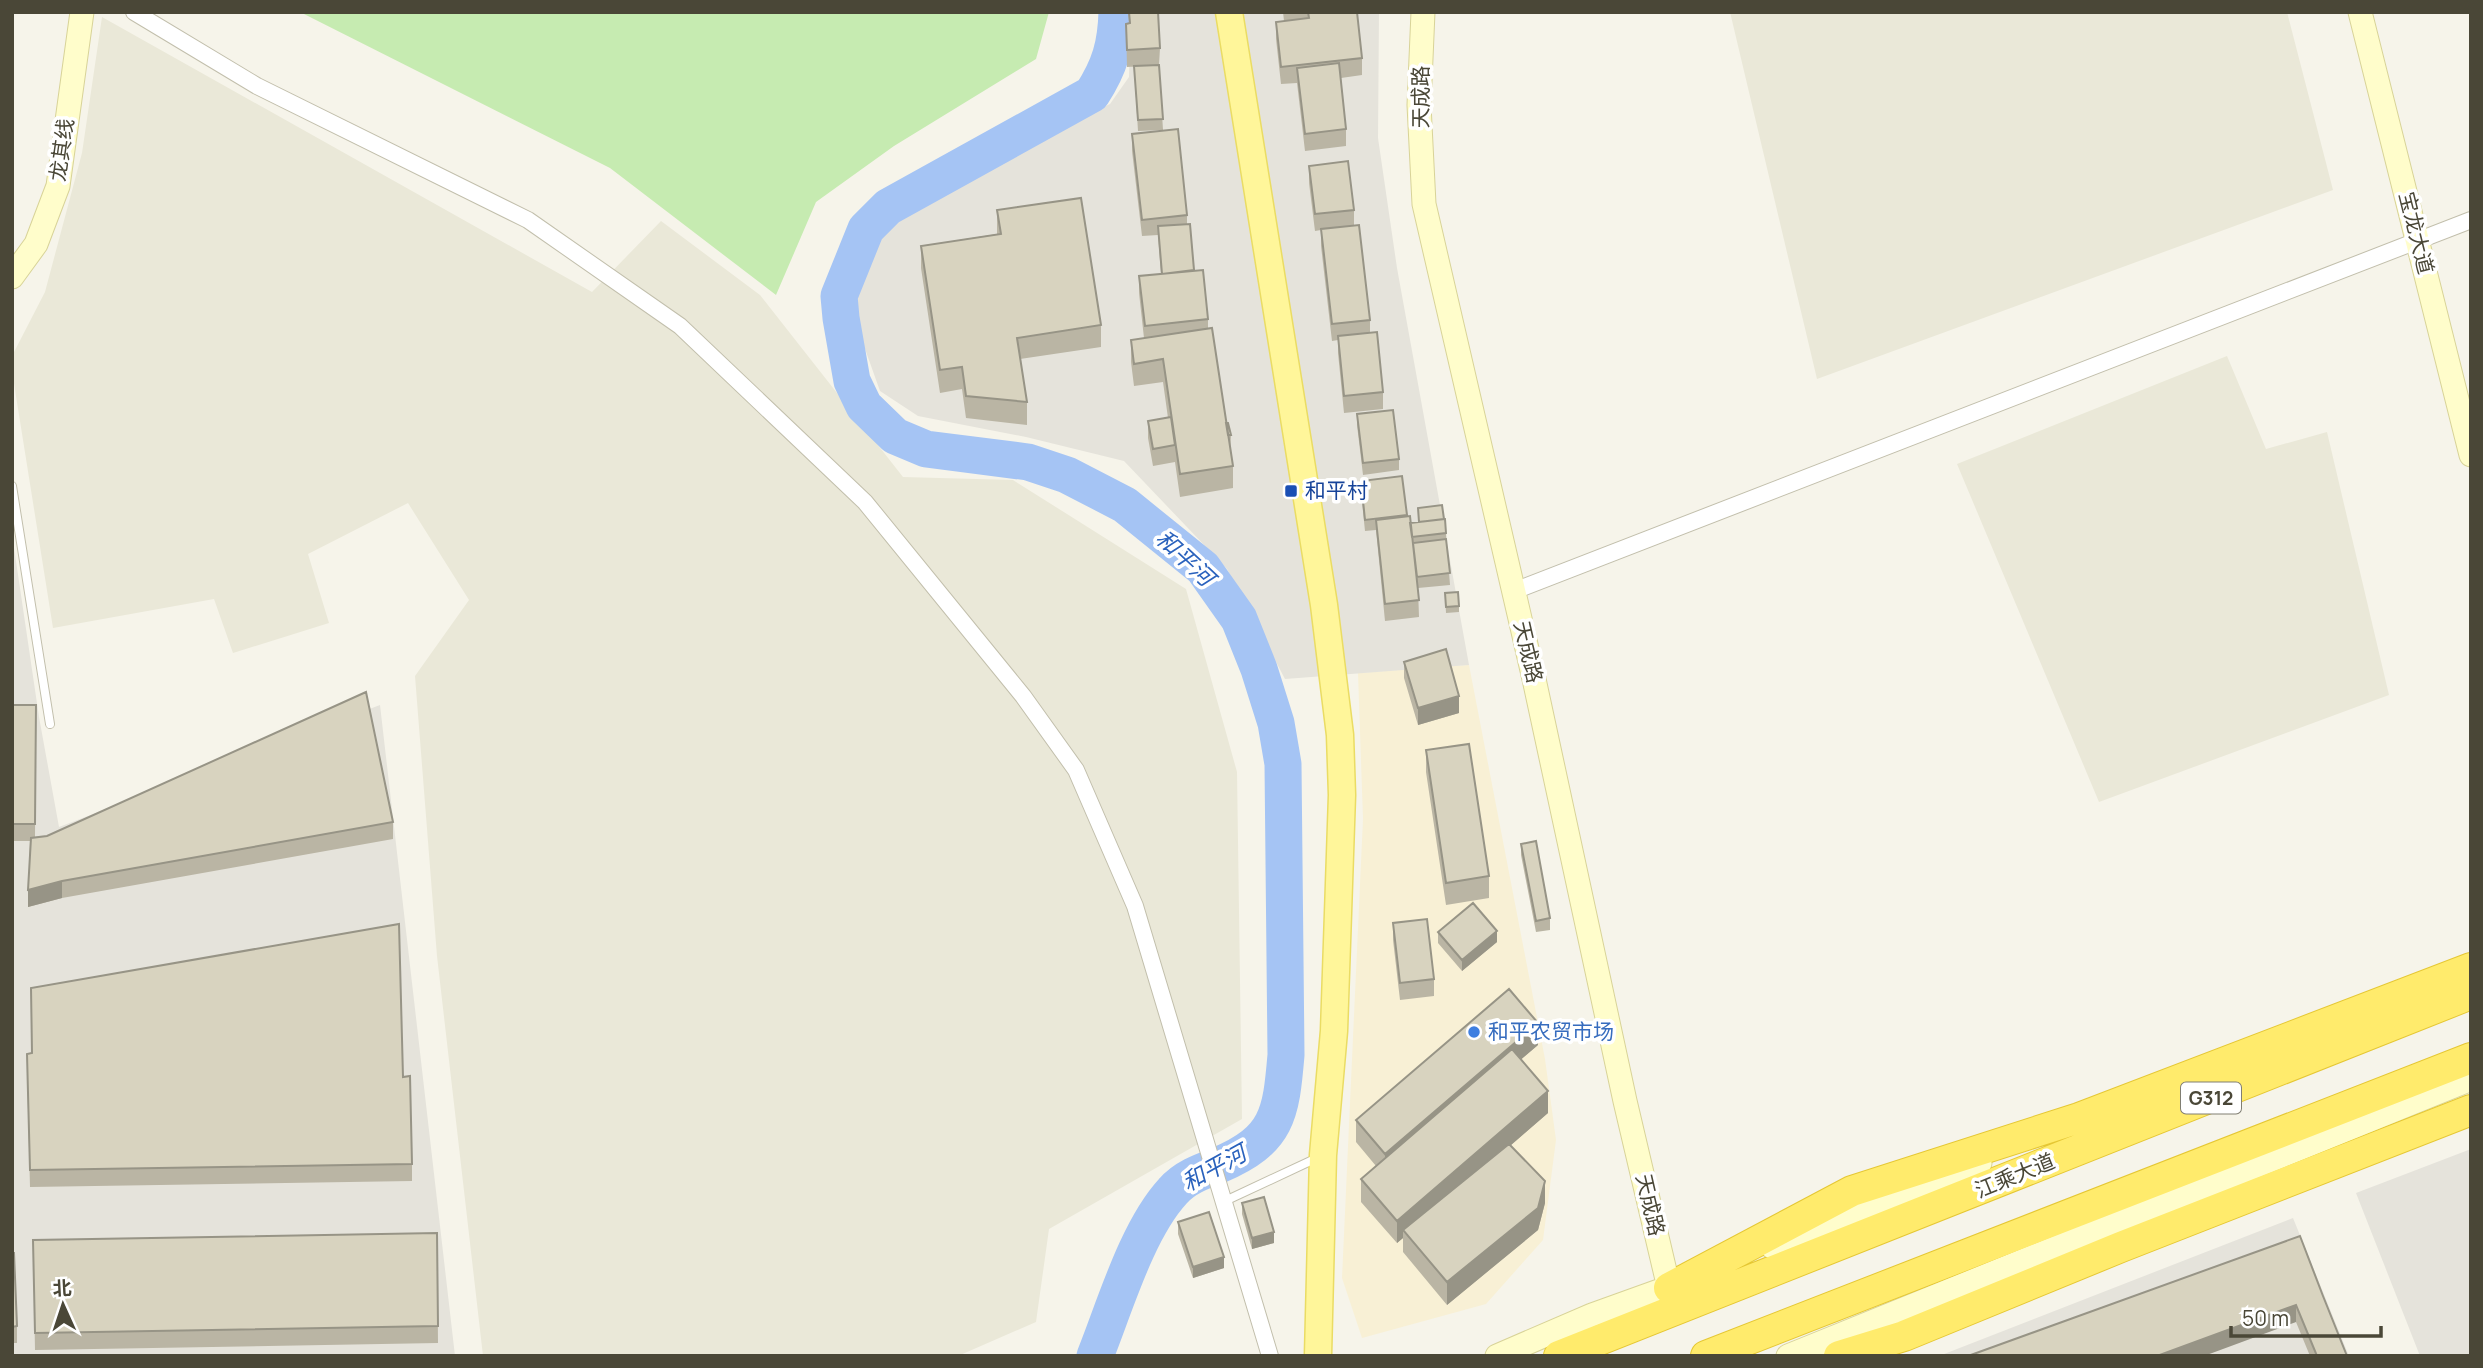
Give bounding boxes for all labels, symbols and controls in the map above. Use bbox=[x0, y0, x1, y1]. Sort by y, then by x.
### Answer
street label: 天成路 bbox=[1406, 66, 1434, 129]
street label: 龙其线 bbox=[43, 117, 79, 183]
street label: 宝龙大道 bbox=[2393, 189, 2441, 277]
place label: 和平村 bbox=[1305, 476, 1368, 504]
marker: 和平村 bbox=[1283, 483, 1299, 499]
water label: 和平河 bbox=[1150, 522, 1225, 595]
street label: 天成路 bbox=[1508, 618, 1550, 686]
place label: 和平农贸市场 bbox=[1488, 1017, 1614, 1045]
marker: 和平农贸市场 bbox=[1466, 1024, 1482, 1040]
road number: G312 bbox=[2181, 1082, 2241, 1114]
water label: 和平河 bbox=[1176, 1134, 1255, 1198]
street label: 江乘大道 bbox=[1970, 1146, 2059, 1204]
street label: 天成路 bbox=[1630, 1171, 1672, 1239]
north arrow bbox=[28, 1270, 98, 1340]
text: 北 bbox=[52, 1275, 72, 1302]
scale bar bbox=[2231, 1294, 2382, 1338]
text: 50 m bbox=[2242, 1304, 2289, 1332]

